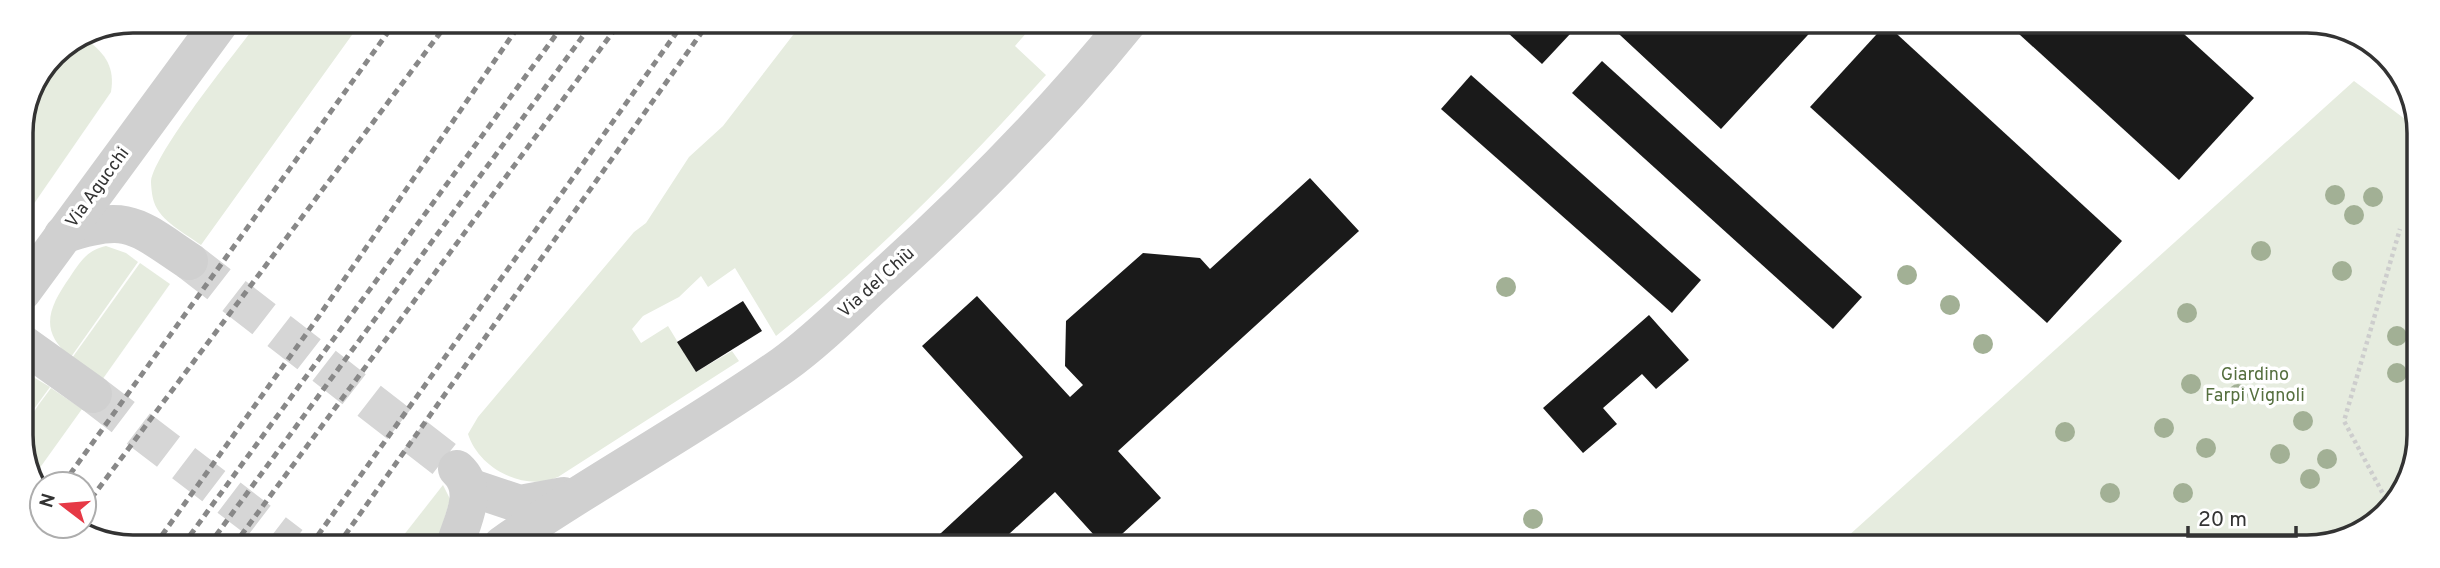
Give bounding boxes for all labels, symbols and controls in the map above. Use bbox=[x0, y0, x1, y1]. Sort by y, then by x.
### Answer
street label: Via Agucchi bbox=[61, 143, 135, 233]
street label: Via del Chiù bbox=[834, 243, 920, 323]
park label: Giardino Farpi Vignoli bbox=[2205, 364, 2305, 408]
north arrow bbox=[28, 470, 98, 540]
text: N bbox=[35, 491, 62, 511]
scale bar bbox=[2188, 494, 2296, 538]
text: 20 m bbox=[2198, 507, 2247, 534]

